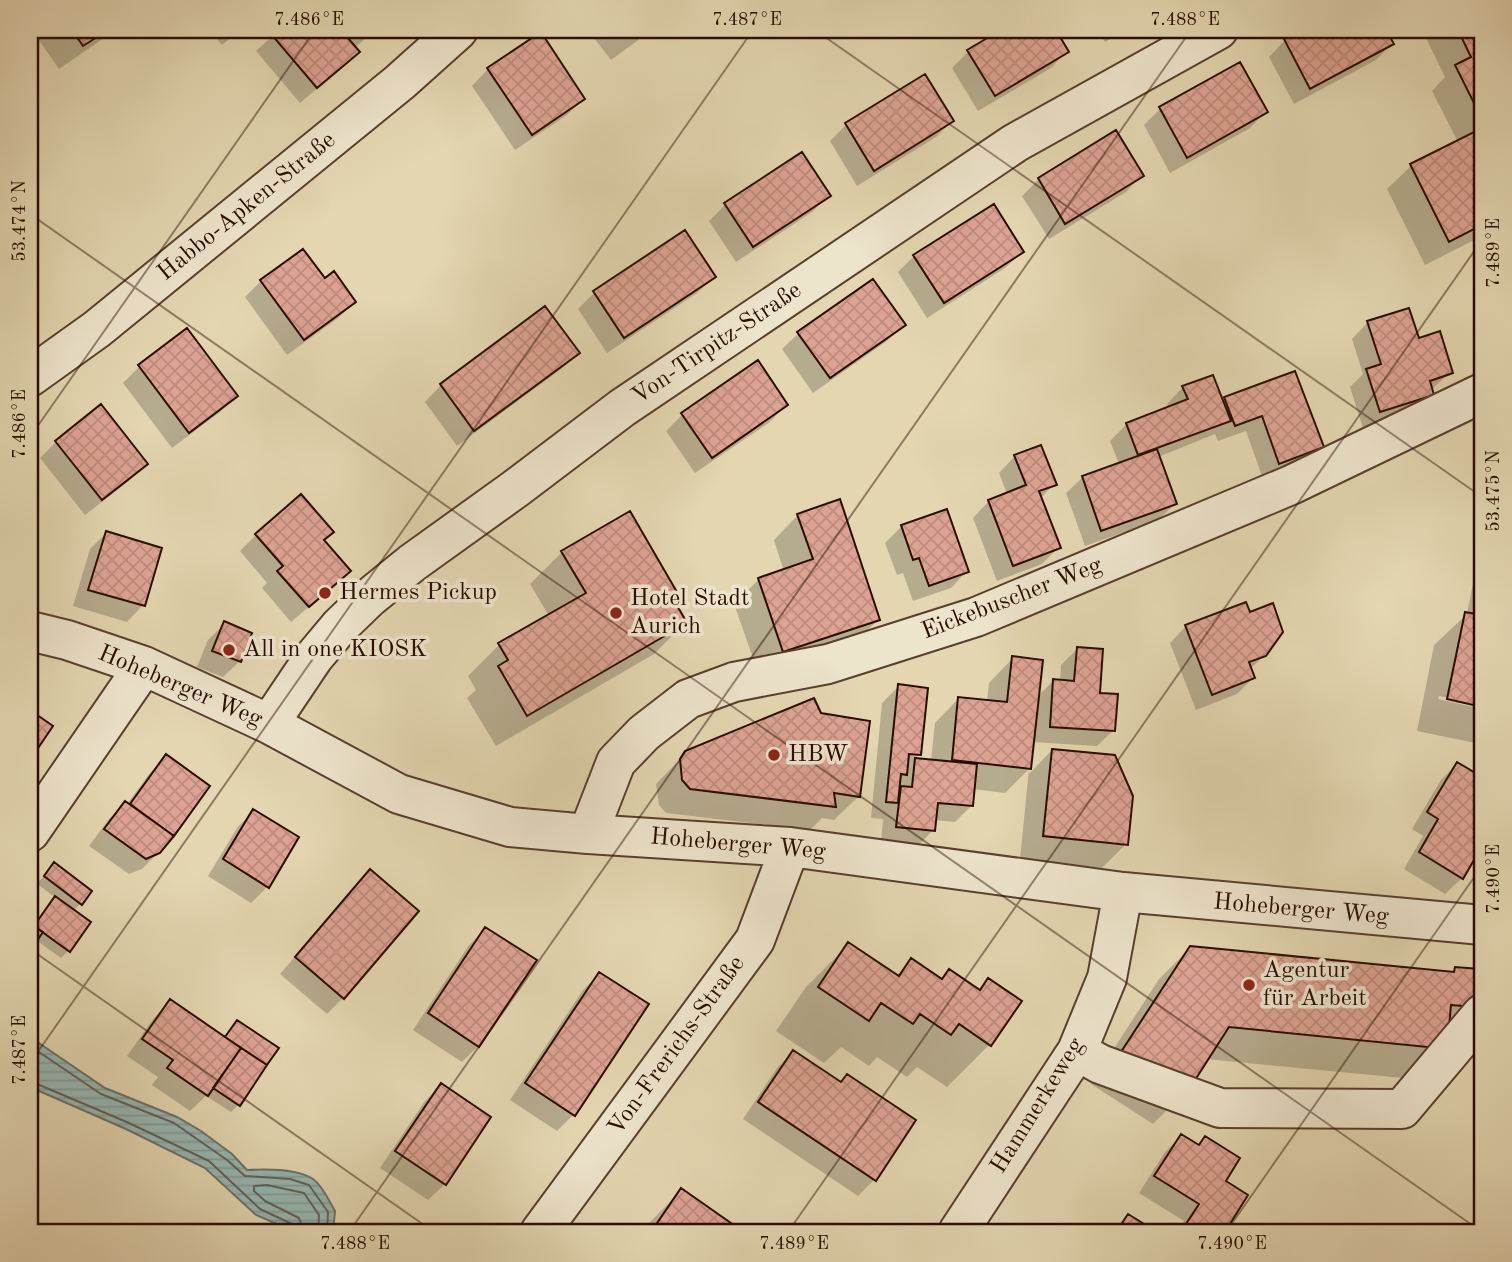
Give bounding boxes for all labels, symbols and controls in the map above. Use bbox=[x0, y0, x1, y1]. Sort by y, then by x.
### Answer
text: 7.486°E bbox=[274, 11, 344, 29]
text: 7.487°E bbox=[712, 11, 782, 29]
text: 7.488°E bbox=[1150, 11, 1220, 29]
street label: Habbo-Apken-Straße bbox=[154, 128, 340, 286]
text: 53.474°N bbox=[11, 180, 29, 262]
text: 7.489°E bbox=[1485, 218, 1503, 288]
street label: Von-Tirpitz-Straße bbox=[628, 278, 806, 410]
text: 7.486°E bbox=[11, 389, 29, 459]
text: 53.475°N bbox=[1485, 450, 1503, 532]
street label: Eickebuscher Weg bbox=[919, 554, 1105, 644]
place label: Hermes Pickup bbox=[339, 581, 497, 605]
marker: Hermes Pickup bbox=[317, 585, 333, 601]
place label: Hotel Stadt Aurich bbox=[630, 587, 750, 639]
marker: Hotel Stadt Aurich bbox=[608, 605, 624, 621]
place label: All in one KIOSK bbox=[243, 638, 427, 662]
street label: Hoheberger Weg bbox=[94, 642, 266, 732]
marker: All in one KIOSK bbox=[221, 642, 237, 658]
place label: HBW bbox=[788, 743, 849, 767]
marker: HBW bbox=[766, 747, 782, 763]
street label: Hoheberger Weg bbox=[649, 825, 827, 865]
text: 7.490°E bbox=[1485, 844, 1503, 914]
street label: Hoheberger Weg bbox=[1212, 890, 1390, 930]
street label: Von-Frerichs-Straße bbox=[604, 952, 750, 1140]
place label: Agentur für Arbeit bbox=[1263, 959, 1367, 1011]
marker: Agentur für Arbeit bbox=[1241, 977, 1257, 993]
text: 7.487°E bbox=[11, 1015, 29, 1085]
street label: Hammerkeweg bbox=[987, 1034, 1089, 1178]
text: 7.488°E bbox=[320, 1235, 390, 1253]
text: 7.489°E bbox=[759, 1235, 829, 1253]
text: 7.490°E bbox=[1197, 1235, 1267, 1253]

